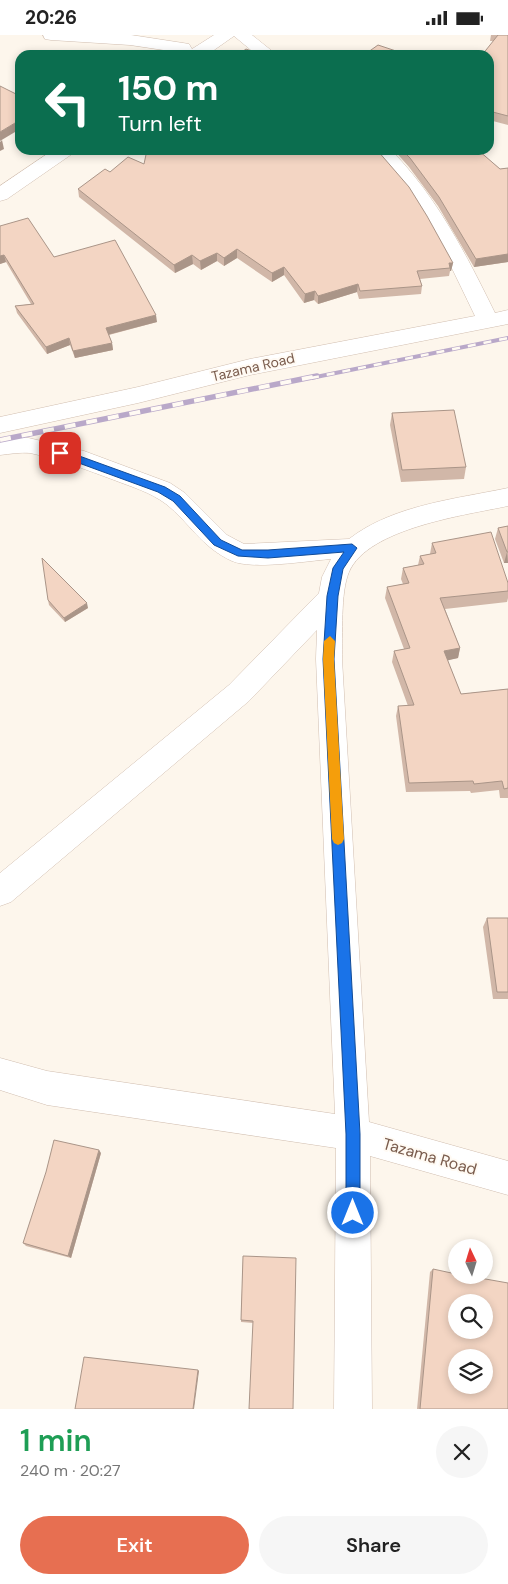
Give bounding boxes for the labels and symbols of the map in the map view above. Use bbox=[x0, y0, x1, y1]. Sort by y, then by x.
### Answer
street label: Tazama Road bbox=[210, 349, 296, 385]
pin bbox=[39, 432, 81, 474]
street label: Tazama Road bbox=[380, 1133, 479, 1180]
position arrow bbox=[326, 1186, 378, 1238]
north arrow bbox=[448, 1239, 492, 1284]

